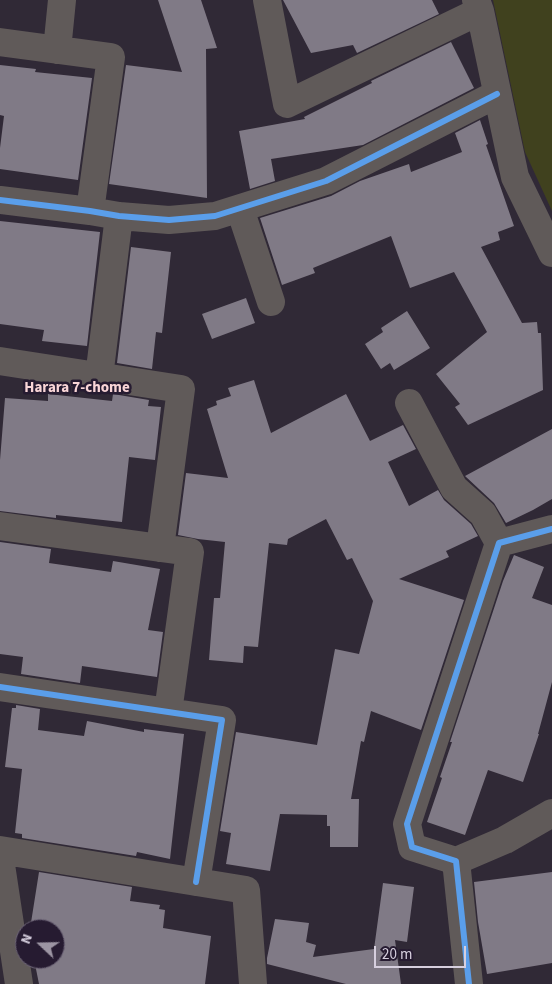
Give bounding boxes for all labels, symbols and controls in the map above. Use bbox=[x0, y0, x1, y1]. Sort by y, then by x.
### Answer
district label: Harara 7-chome bbox=[24, 380, 130, 398]
north arrow bbox=[15, 919, 65, 969]
text: N bbox=[16, 931, 38, 947]
scale bar bbox=[377, 936, 470, 968]
text: 20 m bbox=[382, 944, 412, 965]

